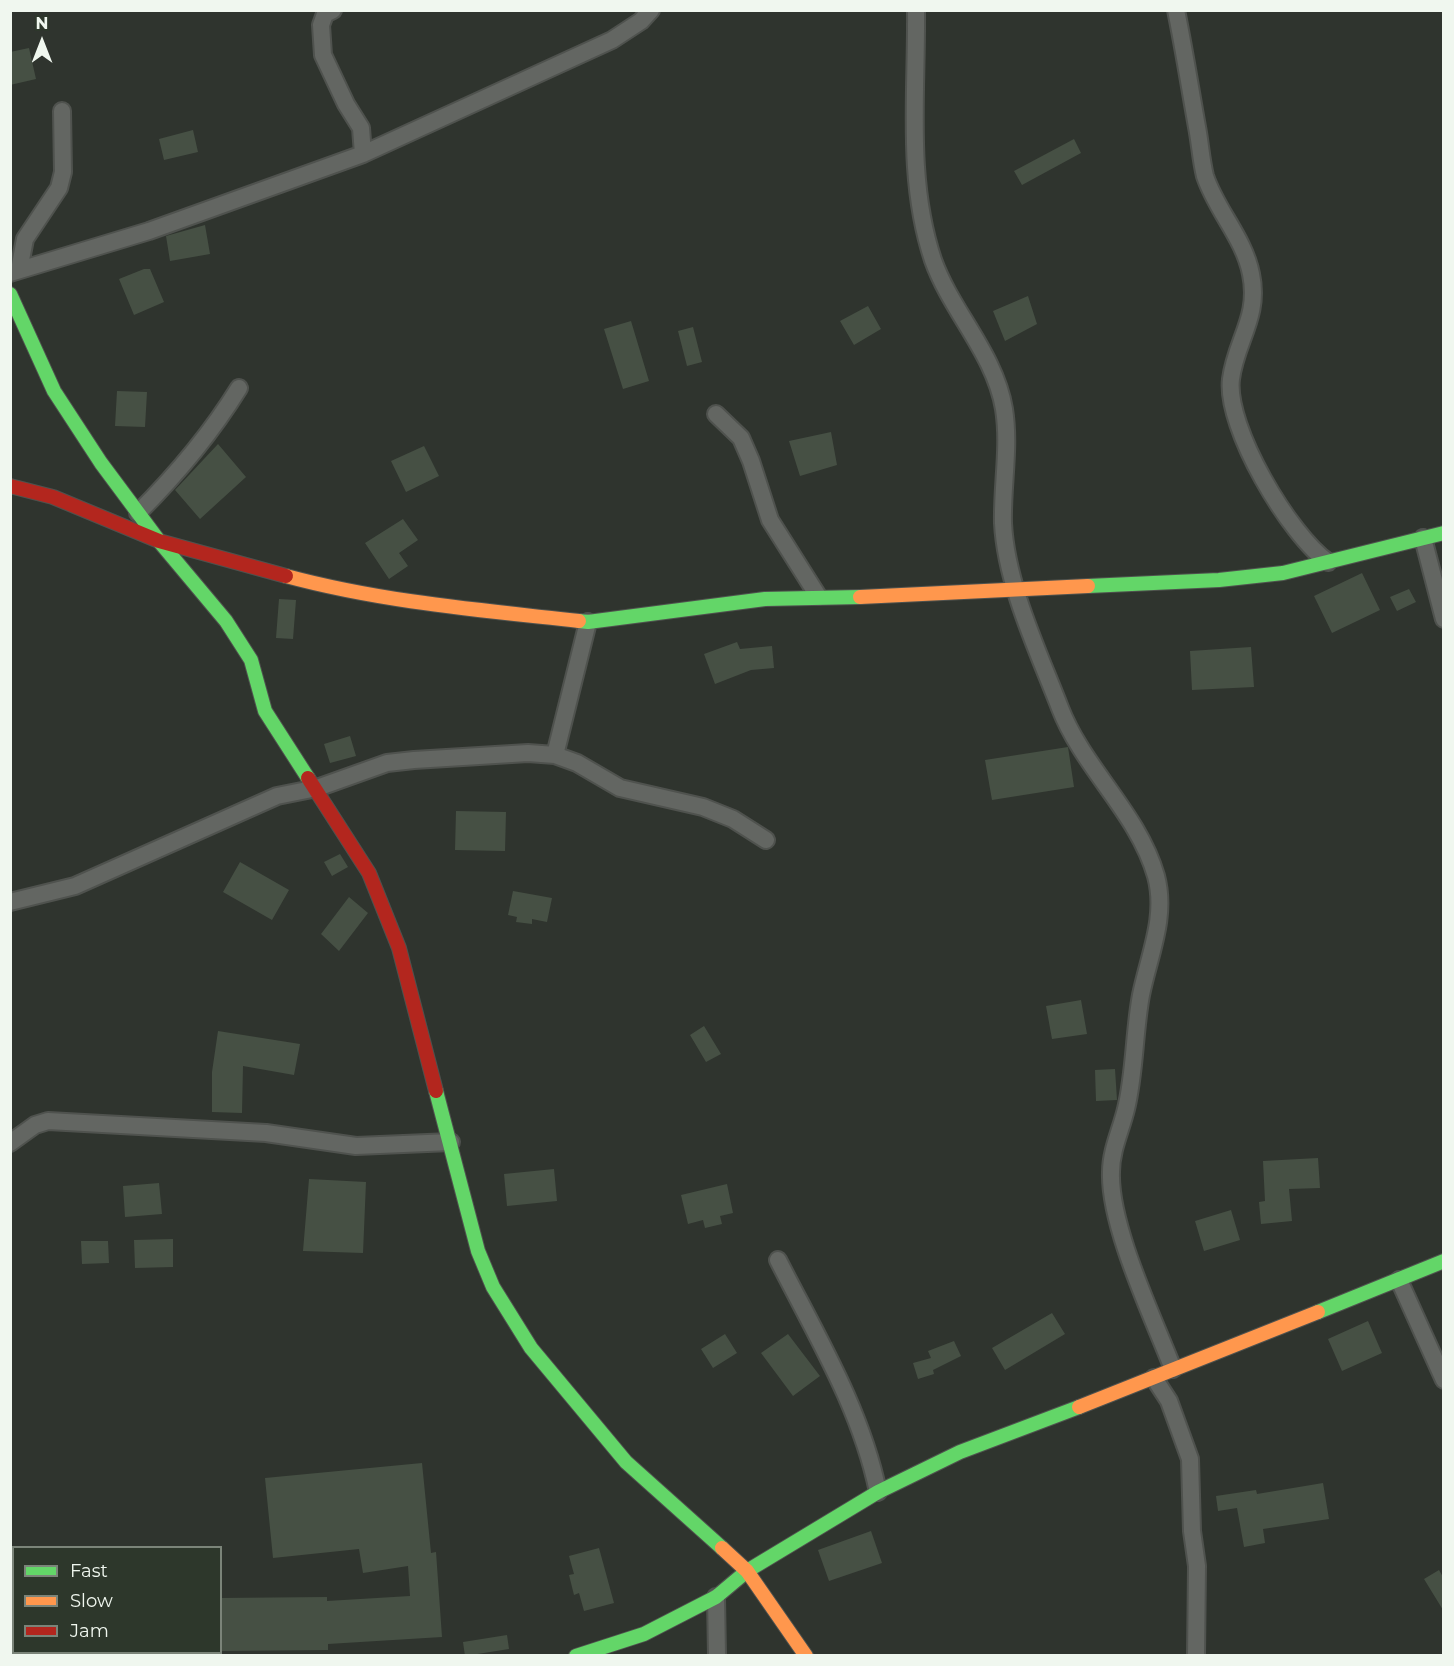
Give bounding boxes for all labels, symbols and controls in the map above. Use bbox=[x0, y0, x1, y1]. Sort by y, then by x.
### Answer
north arrow bbox=[12, 12, 72, 72]
text: N bbox=[36, 14, 48, 33]
legend bbox=[12, 1546, 222, 1654]
text: Fast bbox=[70, 1560, 108, 1582]
text: Slow bbox=[70, 1590, 113, 1612]
text: Jam bbox=[70, 1620, 109, 1642]

